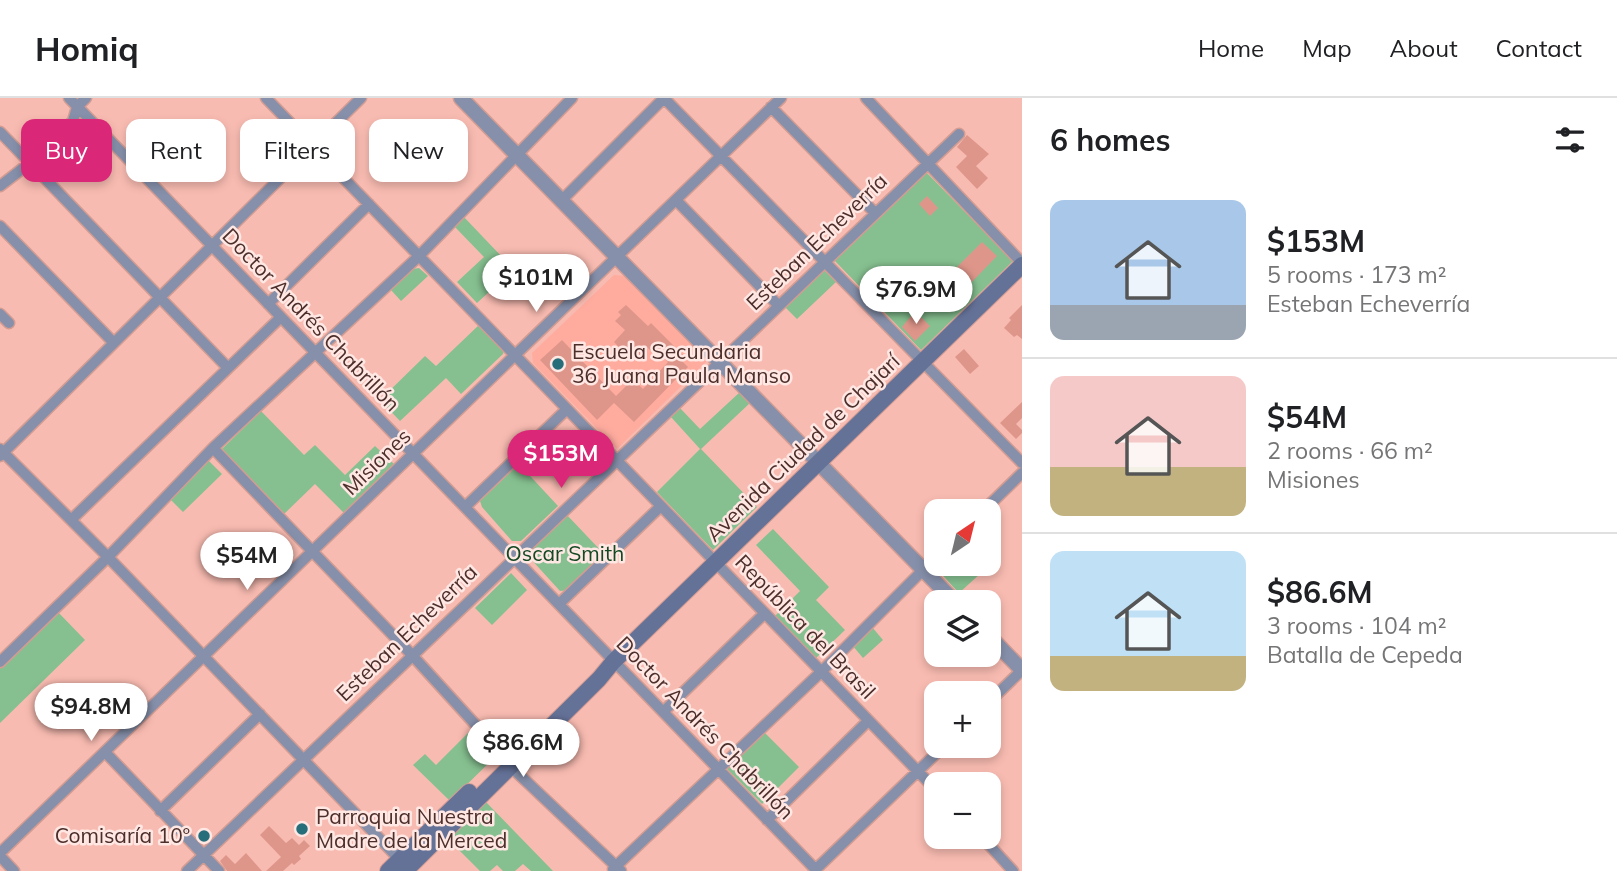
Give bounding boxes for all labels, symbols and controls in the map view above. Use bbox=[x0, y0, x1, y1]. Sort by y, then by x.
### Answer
text: Homiq bbox=[35, 28, 139, 69]
text: Home bbox=[1198, 33, 1264, 63]
text: Map bbox=[1302, 33, 1352, 63]
text: About bbox=[1390, 33, 1458, 63]
text: Contact bbox=[1496, 33, 1582, 63]
chip: Buy bbox=[21, 119, 112, 182]
chip: Rent bbox=[126, 119, 226, 182]
chip: Filters bbox=[240, 119, 355, 182]
chip: New bbox=[369, 119, 468, 182]
text: 6 homes bbox=[1050, 121, 1171, 159]
icon: filters bbox=[1551, 121, 1589, 159]
street label: Esteban Echeverría bbox=[740, 167, 892, 315]
street label: Doctor Andrés Chabrillón bbox=[217, 222, 406, 416]
text: $153M bbox=[1267, 222, 1365, 260]
icon: home bbox=[1106, 228, 1190, 312]
pin: $101M bbox=[487, 254, 585, 314]
text: 5 rooms · 173 m² bbox=[1267, 260, 1447, 289]
text: $101M bbox=[498, 262, 574, 291]
pin: $76.9M bbox=[859, 266, 973, 326]
text: $76.9M bbox=[876, 274, 956, 303]
text: Esteban Echeverría bbox=[1267, 289, 1470, 318]
place label: Escuela Secundaria 36 Juana Paula Manso bbox=[572, 338, 791, 388]
street label: Avenida Ciudad de Chajarí bbox=[700, 347, 905, 547]
marker: Escuela Secundaria 36 Juana Paula Manso bbox=[550, 356, 566, 372]
text: $54M bbox=[1267, 398, 1347, 436]
icon: home bbox=[1106, 404, 1190, 488]
street label: Misiones bbox=[337, 423, 416, 500]
pin: $153M bbox=[512, 430, 610, 490]
text: 2 rooms · 66 m² bbox=[1267, 436, 1433, 465]
text: $153M bbox=[523, 438, 599, 467]
text: Misiones bbox=[1267, 465, 1360, 494]
north arrow bbox=[924, 499, 1001, 576]
map controls bbox=[924, 499, 1001, 849]
pin: $54M bbox=[206, 532, 288, 592]
text: $54M bbox=[216, 540, 278, 569]
park label: Oscar Smith bbox=[506, 540, 624, 566]
street label: República del Brasil bbox=[730, 549, 881, 704]
street label: Esteban Echeverría bbox=[330, 558, 482, 706]
text: $86.6M bbox=[1267, 573, 1373, 611]
icon: home bbox=[1106, 579, 1190, 663]
button: layers bbox=[924, 590, 1001, 667]
text: 3 rooms · 104 m² bbox=[1267, 611, 1447, 640]
street label: Doctor Andrés Chabrillón bbox=[611, 630, 800, 824]
text: Batalla de Cepeda bbox=[1267, 640, 1463, 669]
button: + bbox=[924, 681, 1001, 758]
pin: $94.8M bbox=[34, 684, 148, 743]
text: $94.8M bbox=[51, 691, 131, 720]
pin: $86.6M bbox=[466, 720, 580, 779]
text: $86.6M bbox=[483, 727, 563, 756]
button: − bbox=[924, 772, 1001, 849]
place label: Parroquia Nuestra Madre de la Merced bbox=[316, 803, 507, 853]
marker: Parroquia Nuestra Madre de la Merced bbox=[294, 821, 310, 837]
place label: Comisaría 10º bbox=[55, 822, 190, 848]
marker: Comisaría 10º bbox=[196, 828, 212, 844]

